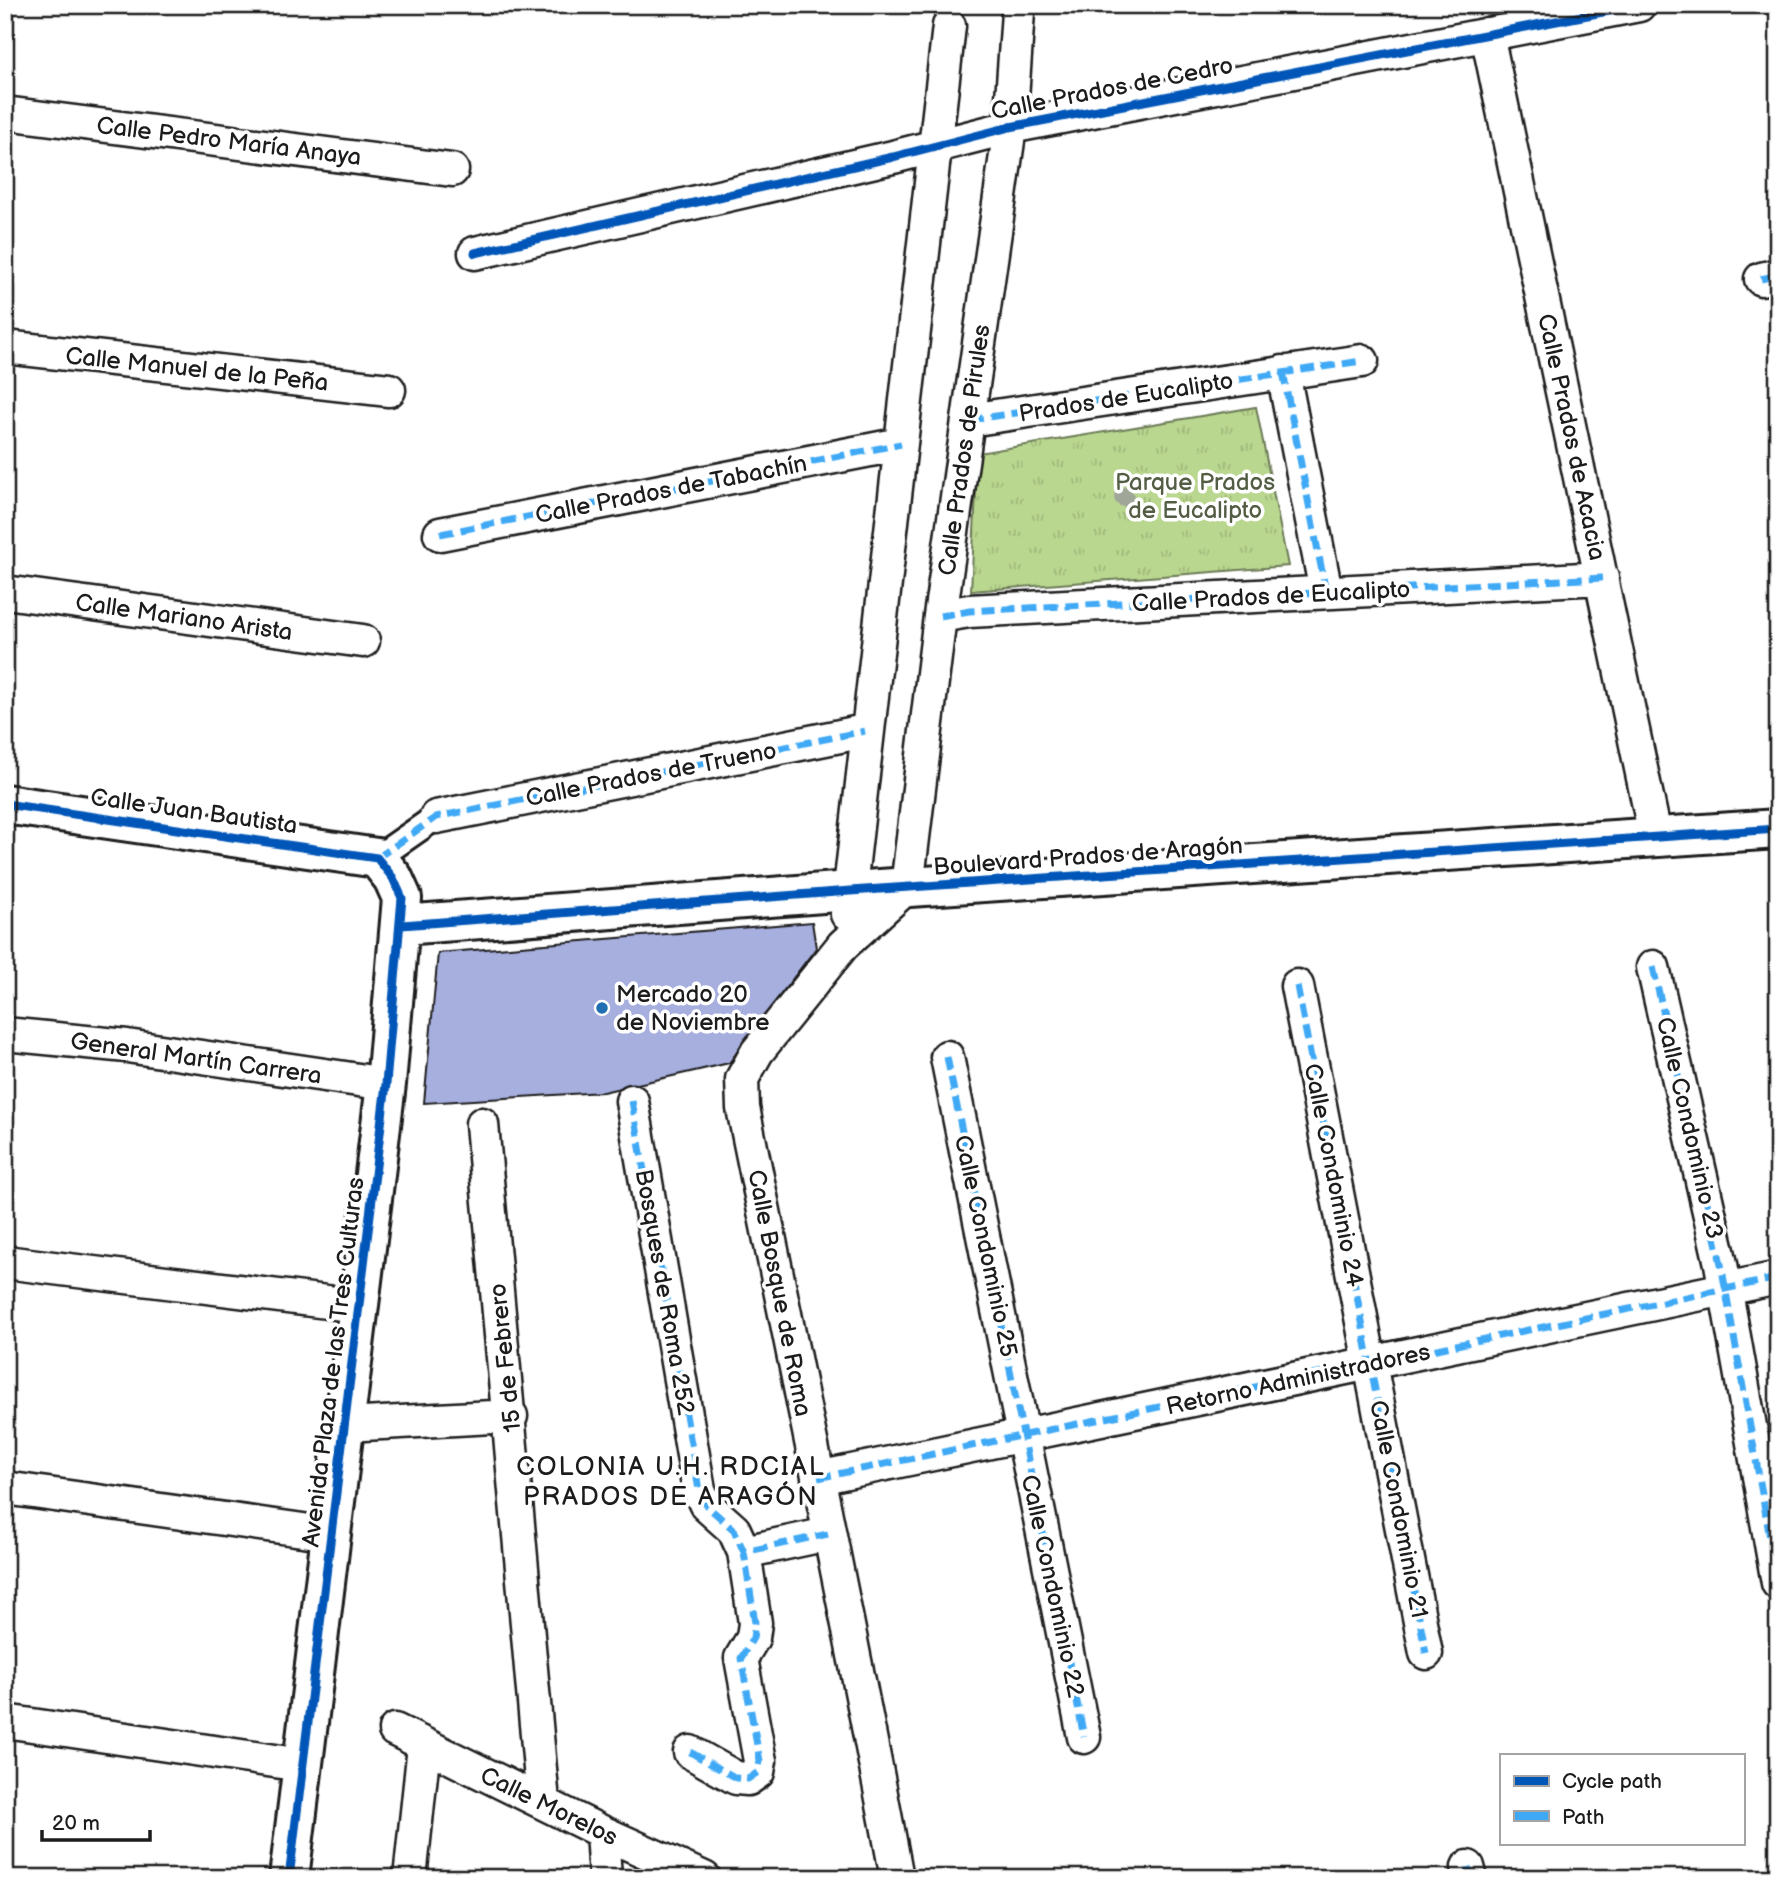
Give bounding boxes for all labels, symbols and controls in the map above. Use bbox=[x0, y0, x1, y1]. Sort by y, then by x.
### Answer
street label: Calle Prados de Cedro bbox=[989, 51, 1236, 126]
street label: Calle Pedro María Anaya bbox=[95, 111, 363, 172]
street label: Calle Prados de Acacia bbox=[1531, 311, 1612, 563]
street label: Calle Prados de Pirules bbox=[933, 323, 996, 577]
street label: Calle Manuel de la Peña bbox=[64, 341, 330, 398]
street label: Prados de Eucalipto bbox=[1017, 366, 1235, 429]
street label: Calle Prados de Tabachín bbox=[533, 449, 809, 530]
park label: Parque Prados de Eucalipto bbox=[1115, 468, 1275, 525]
street label: Calle Prados de Eucalipto bbox=[1131, 575, 1411, 618]
street label: Calle Mariano Arista bbox=[74, 588, 294, 647]
street label: Calle Prados de Trueno bbox=[523, 736, 779, 813]
street label: Calle Juan Bautista bbox=[89, 783, 299, 840]
street label: Boulevard Prados de Aragón bbox=[932, 831, 1244, 882]
place label: Mercado 20 de Noviembre bbox=[616, 980, 769, 1037]
marker: Mercado 20 de Noviembre bbox=[594, 1000, 610, 1016]
street label: Calle Condominio 23 bbox=[1650, 1014, 1729, 1242]
street label: General Martín Carrera bbox=[68, 1027, 323, 1090]
street label: Calle Condominio 24 bbox=[1298, 1061, 1369, 1289]
street label: Calle Condominio 25 bbox=[948, 1132, 1023, 1360]
street label: Bosques de Roma 252 bbox=[629, 1167, 700, 1417]
street label: Calle Bosque de Roma bbox=[741, 1167, 818, 1419]
street label: Avenida Plaza de las Tres Culturas bbox=[296, 1175, 371, 1549]
street label: 15 de Febrero bbox=[483, 1282, 528, 1434]
street label: Retorno Administradores bbox=[1163, 1337, 1433, 1422]
street label: Calle Condominio 21 bbox=[1363, 1398, 1434, 1620]
district label: COLONIA U.H. RDCIAL PRADOS DE ARAGÓN bbox=[516, 1452, 826, 1513]
street label: Calle Condominio 22 bbox=[1015, 1472, 1090, 1700]
legend bbox=[1500, 1754, 1744, 1844]
street label: Calle Morelos bbox=[475, 1761, 622, 1852]
text: Cycle path bbox=[1562, 1769, 1662, 1794]
scale bar bbox=[42, 1799, 150, 1843]
text: Path bbox=[1562, 1805, 1604, 1830]
text: 20 m bbox=[52, 1811, 100, 1836]

